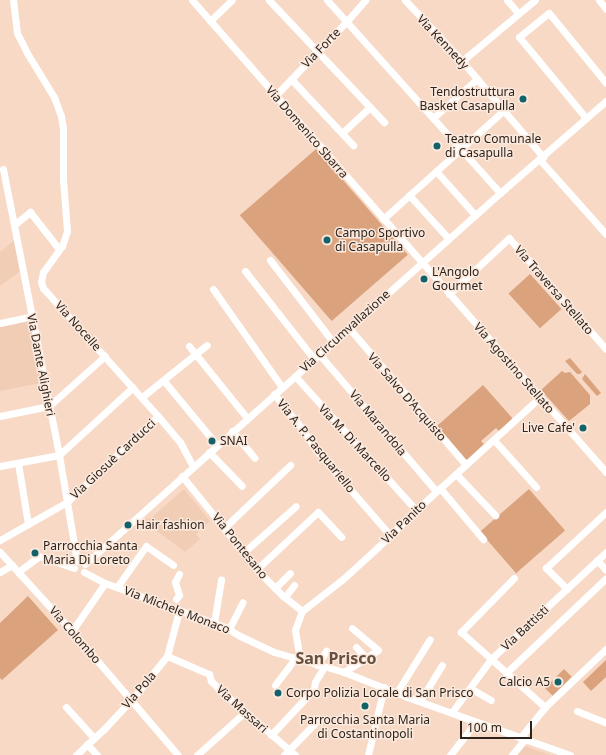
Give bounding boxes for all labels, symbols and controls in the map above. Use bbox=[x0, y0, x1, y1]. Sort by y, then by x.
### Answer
street label: Via Kennedy bbox=[414, 12, 472, 72]
street label: Via Forte bbox=[299, 25, 343, 71]
street label: Via Domenico Sbarra bbox=[263, 83, 351, 181]
place label: Tendostruttura Basket Casapulla bbox=[420, 85, 515, 113]
marker: Tendostruttura Basket Casapulla bbox=[518, 94, 528, 104]
place label: Teatro Comunale di Casapulla bbox=[445, 132, 541, 160]
marker: Teatro Comunale di Casapulla bbox=[432, 141, 442, 151]
place label: Campo Sportivo di Casapulla bbox=[335, 226, 425, 254]
marker: Campo Sportivo di Casapulla bbox=[322, 235, 332, 245]
street label: Via Traversa Stellato bbox=[511, 243, 597, 337]
place label: L'Angolo Gourmet bbox=[432, 265, 483, 293]
marker: L'Angolo Gourmet bbox=[419, 274, 429, 284]
street label: Via Circumvallazione bbox=[297, 287, 393, 375]
street label: Via Nocelle bbox=[52, 298, 104, 354]
street label: Via Dante Alighieri bbox=[24, 313, 58, 417]
street label: Via Agostino Stellato bbox=[471, 320, 557, 416]
street label: Via Salvo D'Acquisto bbox=[365, 350, 449, 444]
street label: Via Marandola bbox=[346, 387, 410, 459]
street label: Via A. P. Pasquariello bbox=[274, 397, 358, 495]
street label: Via M. Di Marcello bbox=[315, 401, 395, 485]
street label: Via Giosuè Carducci bbox=[68, 416, 158, 502]
place label: Live Cafe' bbox=[522, 421, 575, 435]
marker: Live Cafe' bbox=[578, 423, 588, 433]
place label: SNAI bbox=[220, 434, 247, 448]
marker: SNAI bbox=[207, 436, 217, 446]
street label: Via Panito bbox=[379, 497, 429, 547]
street label: Via Pontesano bbox=[209, 510, 271, 582]
place label: Hair fashion bbox=[136, 518, 205, 532]
marker: Hair fashion bbox=[123, 520, 133, 530]
place label: Parrocchia Santa Maria Di Loreto bbox=[43, 539, 138, 567]
marker: Parrocchia Santa Maria Di Loreto bbox=[30, 548, 40, 558]
street label: Via Michele Monaco bbox=[122, 583, 232, 637]
street label: Via Battisti bbox=[498, 602, 552, 654]
street label: Via Colombo bbox=[46, 603, 104, 667]
district label: San Prisco bbox=[295, 648, 377, 668]
street label: Via Pola bbox=[119, 668, 159, 712]
place label: Calcio A5 bbox=[499, 675, 550, 689]
marker: Calcio A5 bbox=[553, 677, 563, 687]
street label: Via Massari bbox=[213, 682, 271, 736]
place label: Corpo Polizia Locale di San Prisco bbox=[286, 686, 473, 700]
marker: Corpo Polizia Locale di San Prisco bbox=[273, 688, 283, 698]
marker: Parrocchia Santa Maria di Costantinopoli bbox=[360, 701, 370, 711]
place label: Parrocchia Santa Maria di Costantinopoli bbox=[300, 713, 430, 741]
scale bar bbox=[462, 713, 534, 739]
text: 100 m bbox=[467, 719, 502, 736]

